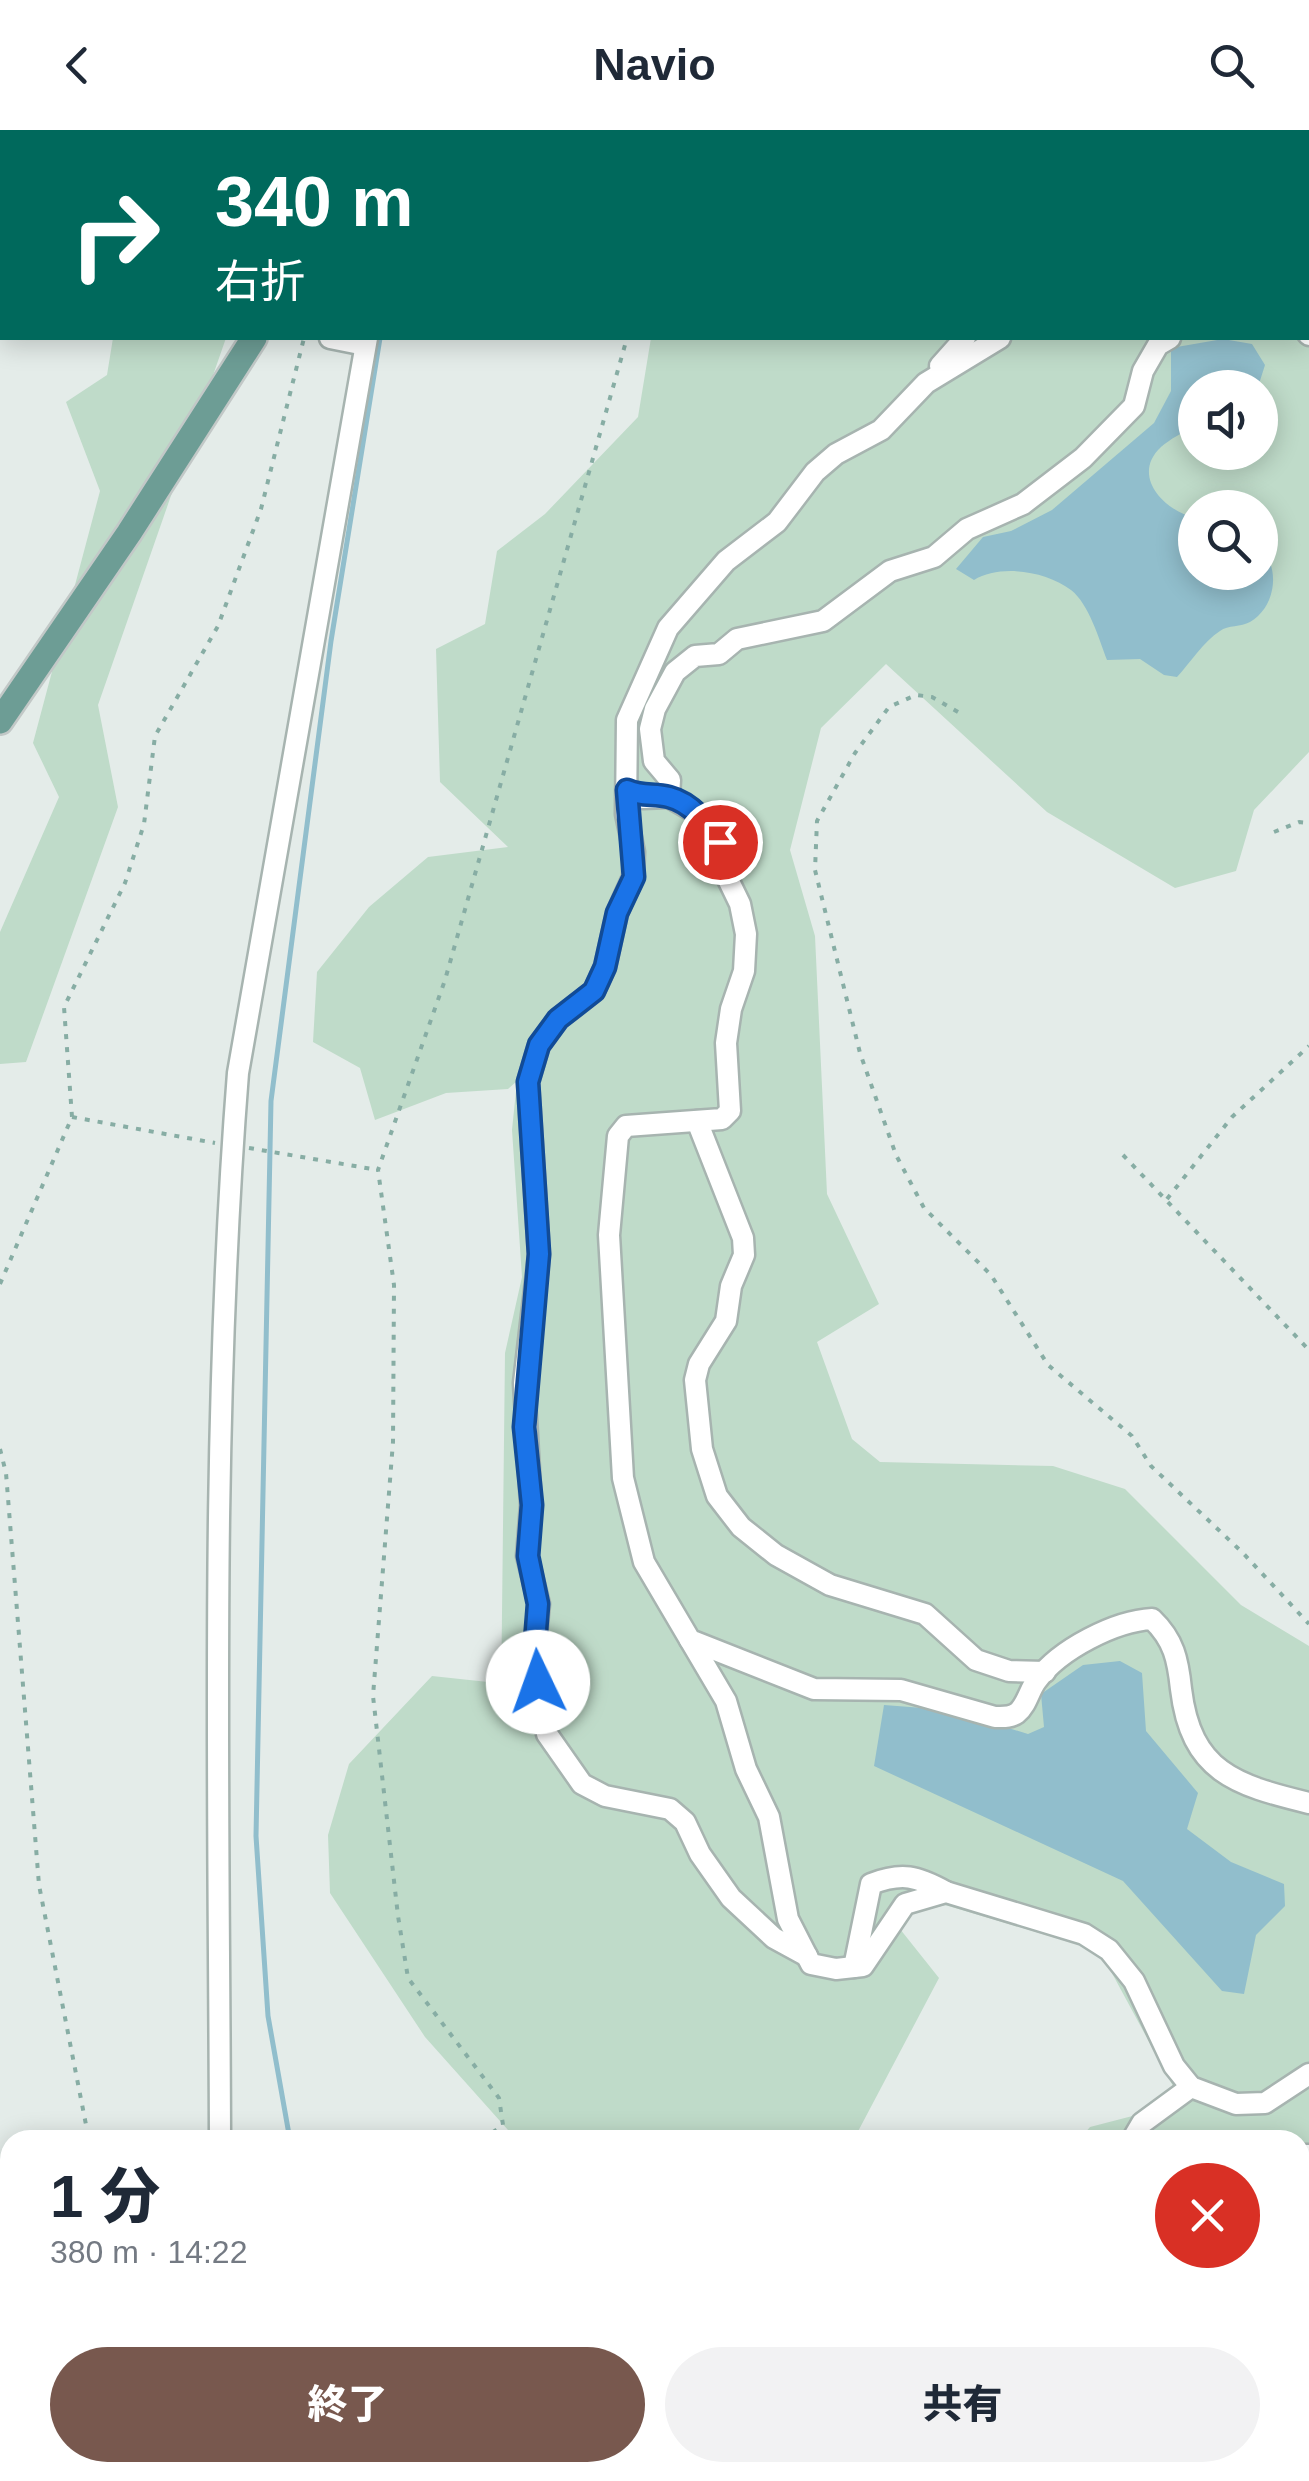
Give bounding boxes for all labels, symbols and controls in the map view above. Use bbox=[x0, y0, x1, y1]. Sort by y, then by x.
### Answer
icon: back bbox=[50, 38, 105, 93]
icon: search bbox=[1204, 38, 1259, 93]
text: Navio bbox=[593, 39, 716, 90]
text: 340 m bbox=[215, 163, 413, 241]
icon: right bbox=[50, 170, 180, 300]
text: 右折 bbox=[215, 256, 305, 307]
map controls bbox=[1178, 370, 1278, 590]
button: sound bbox=[1178, 370, 1278, 470]
button: search bbox=[1178, 490, 1278, 590]
pin bbox=[678, 800, 763, 885]
icon: arrive bbox=[693, 815, 748, 870]
position arrow bbox=[486, 1630, 590, 1734]
text: 1 分 bbox=[50, 2163, 160, 2230]
button: close bbox=[1155, 2163, 1260, 2268]
text: 380 m · 14:22 bbox=[50, 2234, 247, 2270]
button: 終了 bbox=[50, 2347, 645, 2462]
button: 共有 bbox=[665, 2347, 1260, 2462]

